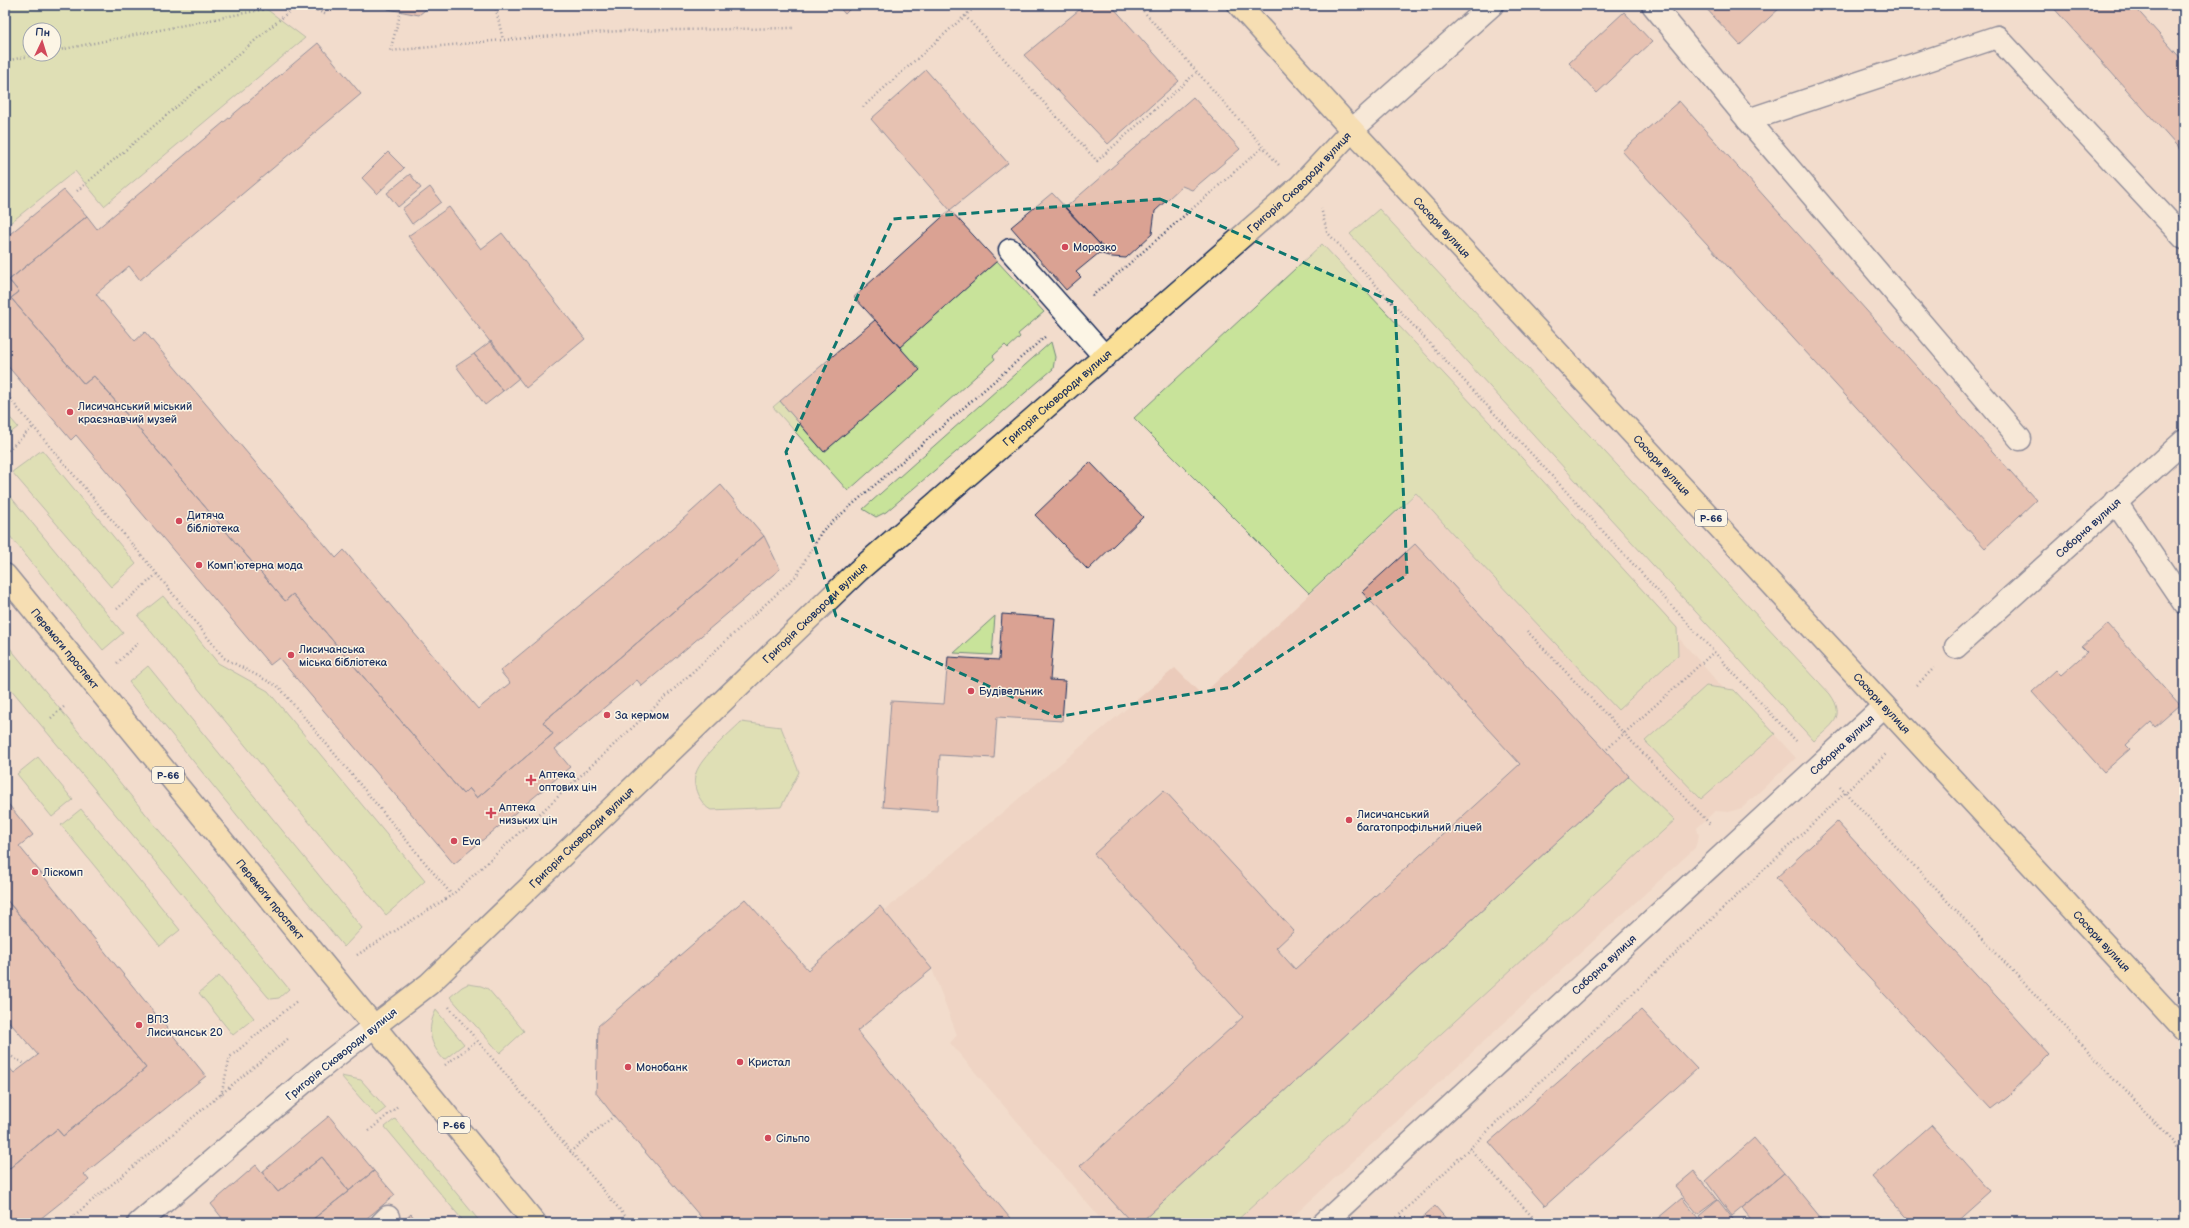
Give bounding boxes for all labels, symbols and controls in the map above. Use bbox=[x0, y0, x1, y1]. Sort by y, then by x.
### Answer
north arrow bbox=[22, 22, 62, 62]
text: Пн bbox=[35, 26, 50, 40]
street label: Григорія Сковороди вулиця bbox=[1245, 129, 1354, 236]
street label: Сосюри вулиця bbox=[1410, 195, 1473, 261]
place label: Морозко bbox=[1073, 241, 1117, 254]
marker: Морозко bbox=[1060, 242, 1070, 252]
street label: Григорія Сковороди вулиця bbox=[1000, 347, 1114, 449]
place label: Лисичанський міський краєзнавчий музей bbox=[77, 400, 192, 426]
marker: Лисичанський міський краєзнавчий музей bbox=[65, 407, 75, 417]
street label: Сосюри вулиця bbox=[1630, 433, 1693, 499]
street label: Соборна вулиця bbox=[2053, 495, 2123, 561]
place label: Дитяча бiблiотека bbox=[187, 509, 240, 535]
road number: Р-66 bbox=[1695, 510, 1727, 526]
marker: Дитяча бiблiотека bbox=[174, 516, 184, 526]
place label: Комп'ютерна мода bbox=[207, 559, 303, 572]
marker: Комп'ютерна мода bbox=[194, 560, 204, 570]
street label: Григорія Сковороди вулиця bbox=[760, 560, 870, 666]
street label: Перемоги проспект bbox=[28, 606, 102, 692]
place label: Лисичанська мiська бiблiотека bbox=[298, 643, 388, 669]
marker: Лисичанська мiська бiблiотека bbox=[286, 650, 296, 660]
street label: Сосюри вулиця bbox=[1850, 670, 1913, 737]
place label: Будівельник bbox=[979, 685, 1043, 698]
marker: Будівельник bbox=[966, 686, 976, 696]
place label: За кермом bbox=[615, 709, 669, 722]
marker: За кермом bbox=[602, 710, 612, 720]
street label: Соборна вулиця bbox=[1808, 712, 1877, 778]
road number: Р-66 bbox=[152, 767, 184, 783]
place label: Аптека оптових цін bbox=[538, 768, 597, 794]
marker: Аптека оптових цін bbox=[526, 775, 536, 785]
street label: Григорія Сковороди вулиця bbox=[527, 785, 637, 891]
place label: Аптека низьких цін bbox=[498, 801, 557, 827]
marker: Аптека низьких цін bbox=[486, 808, 496, 818]
place label: Лисичанський багатопрофільний ліцей bbox=[1356, 808, 1482, 834]
marker: Лисичанський багатопрофільний ліцей bbox=[1344, 815, 1354, 825]
place label: Eva bbox=[462, 835, 481, 848]
marker: Eva bbox=[449, 836, 459, 846]
street label: Перемоги проспект bbox=[233, 857, 307, 943]
place label: Ліскомп bbox=[42, 866, 83, 879]
marker: Ліскомп bbox=[30, 867, 40, 877]
street label: Сосюри вулиця bbox=[2070, 908, 2133, 974]
street label: Соборна вулиця bbox=[1569, 932, 1639, 998]
street label: Григорія Сковороди вулиця bbox=[283, 1005, 400, 1103]
place label: ВПЗ Лисичанськ 20 bbox=[146, 1013, 223, 1039]
marker: ВПЗ Лисичанськ 20 bbox=[134, 1020, 144, 1030]
place label: Кристал bbox=[748, 1056, 790, 1069]
marker: Кристал bbox=[735, 1057, 745, 1067]
place label: Монобанк bbox=[636, 1061, 688, 1074]
marker: Монобанк bbox=[623, 1062, 633, 1072]
road number: Р-66 bbox=[438, 1117, 470, 1133]
place label: Сiльпо bbox=[776, 1132, 810, 1145]
marker: Сiльпо bbox=[763, 1133, 773, 1143]

